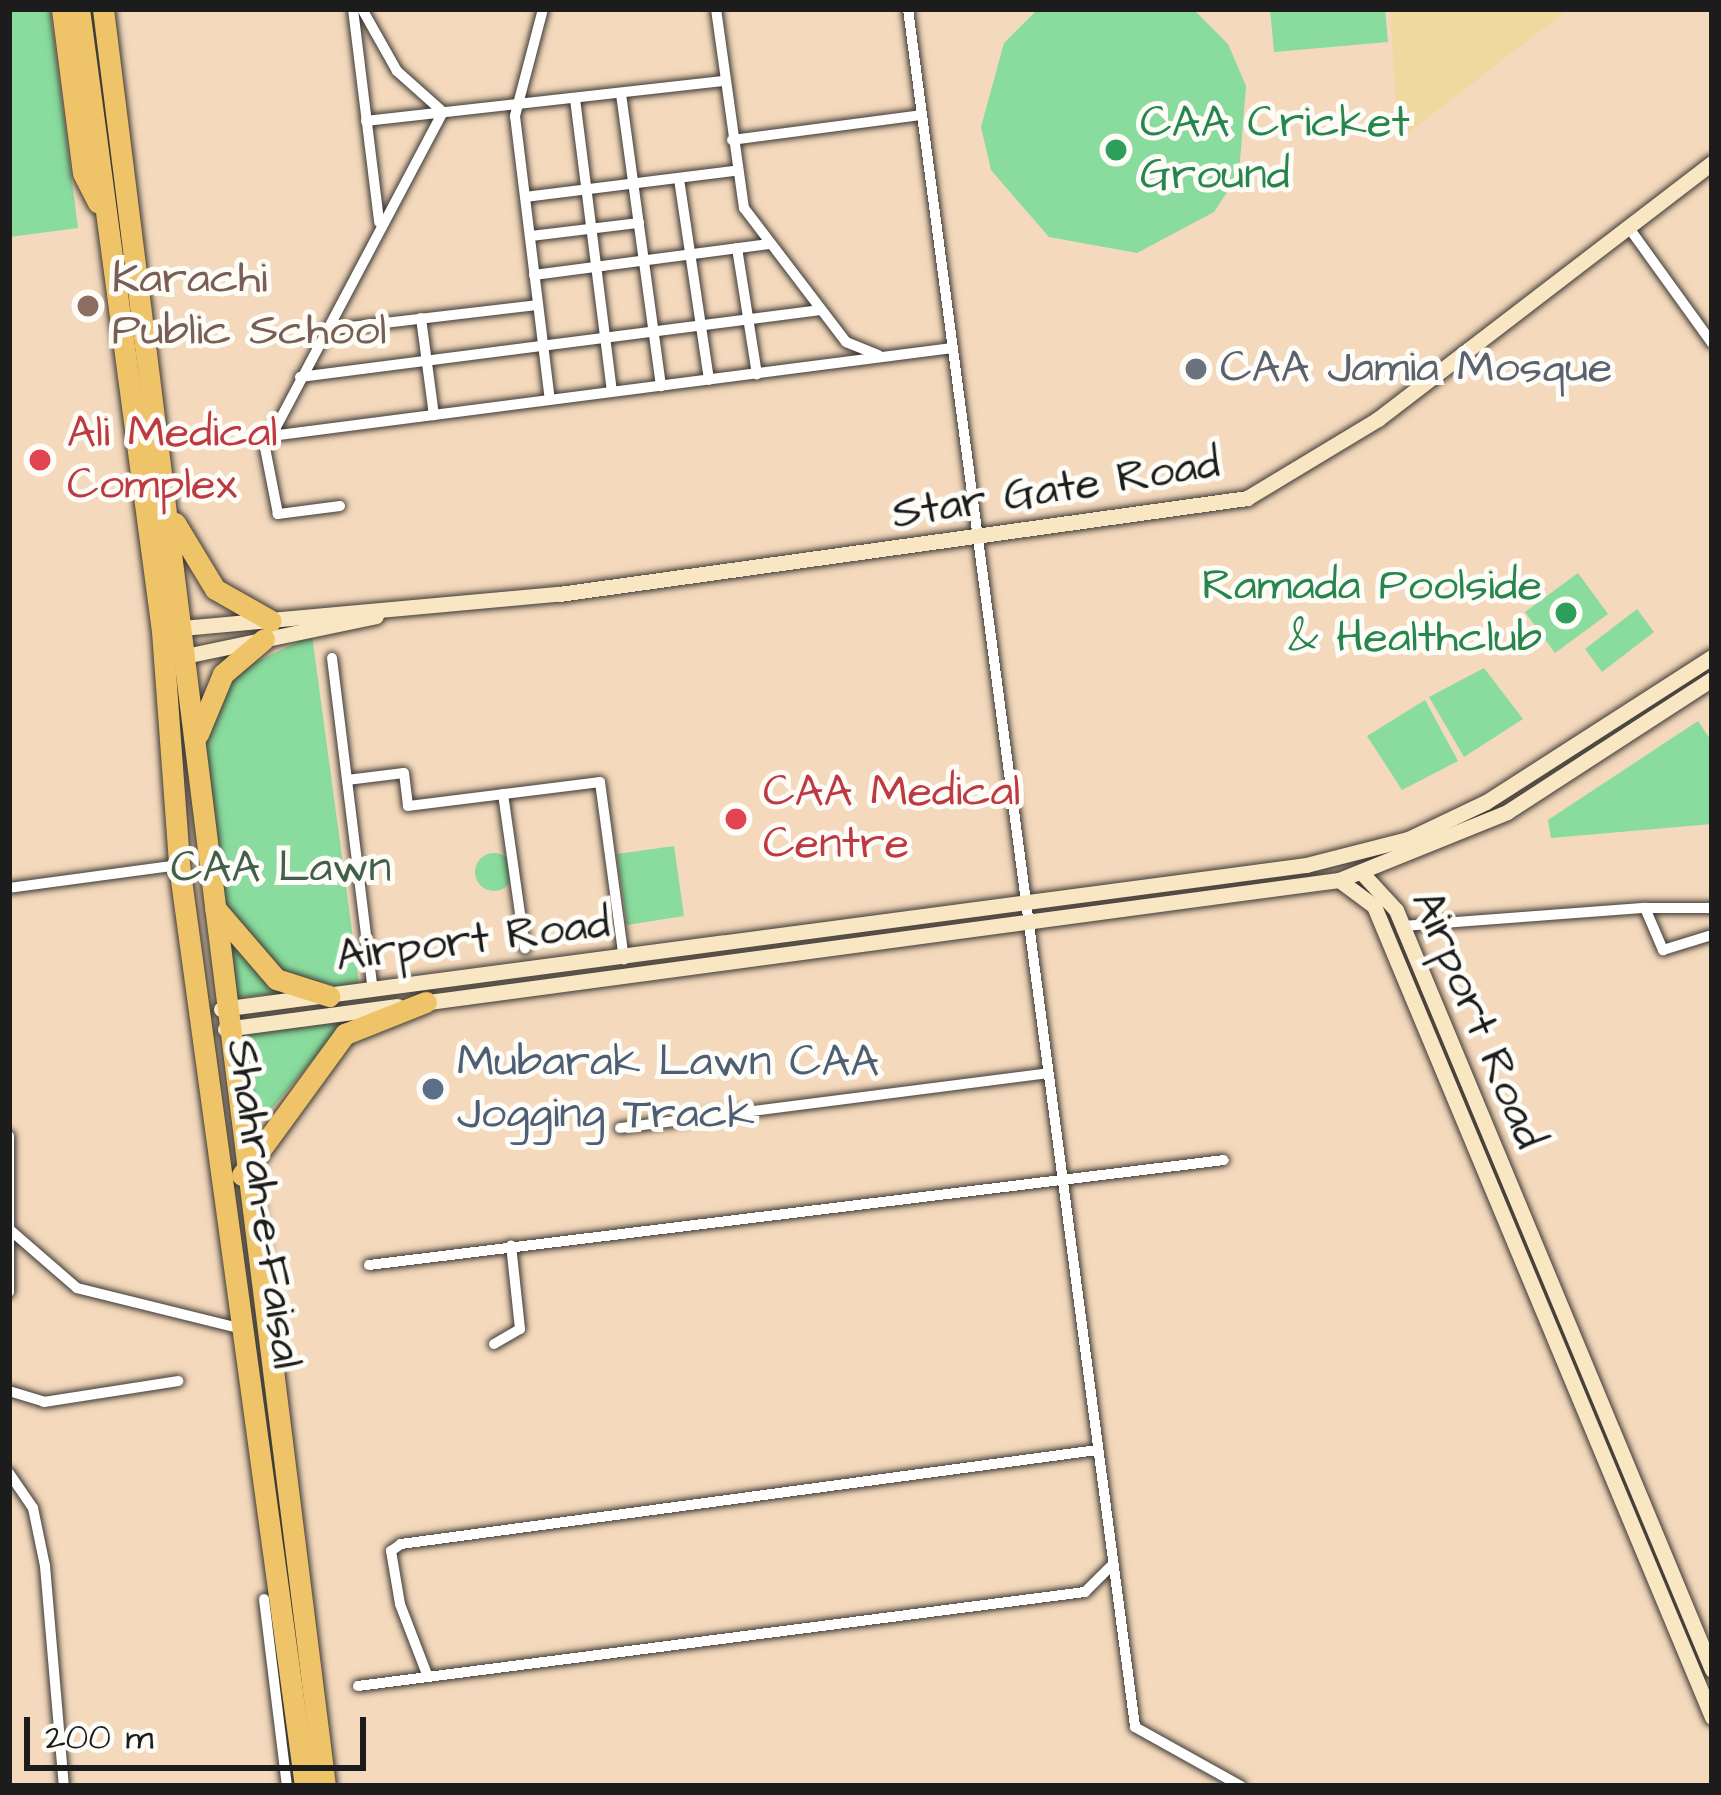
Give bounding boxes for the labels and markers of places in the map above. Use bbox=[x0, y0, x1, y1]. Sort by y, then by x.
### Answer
place label: CAA Cricket Ground bbox=[1140, 97, 1410, 203]
marker: CAA Cricket Ground bbox=[1103, 137, 1129, 163]
place label: Karachi Public School bbox=[112, 253, 387, 359]
marker: Karachi Public School bbox=[75, 293, 101, 319]
place label: CAA Jamia Mosque bbox=[1220, 342, 1612, 396]
marker: CAA Jamia Mosque bbox=[1183, 356, 1209, 382]
place label: Ali Medical Complex bbox=[67, 407, 278, 513]
marker: Ali Medical Complex bbox=[24, 444, 56, 476]
place label: Ramada Poolside & Healthclub bbox=[1202, 560, 1542, 666]
marker: Ramada Poolside & Healthclub bbox=[1553, 600, 1579, 626]
place label: CAA Medical Centre bbox=[763, 766, 1020, 872]
marker: CAA Medical Centre bbox=[720, 803, 752, 835]
place label: Mubarak Lawn CAA Jogging Track bbox=[457, 1036, 879, 1142]
marker: Mubarak Lawn CAA Jogging Track bbox=[420, 1076, 446, 1102]

